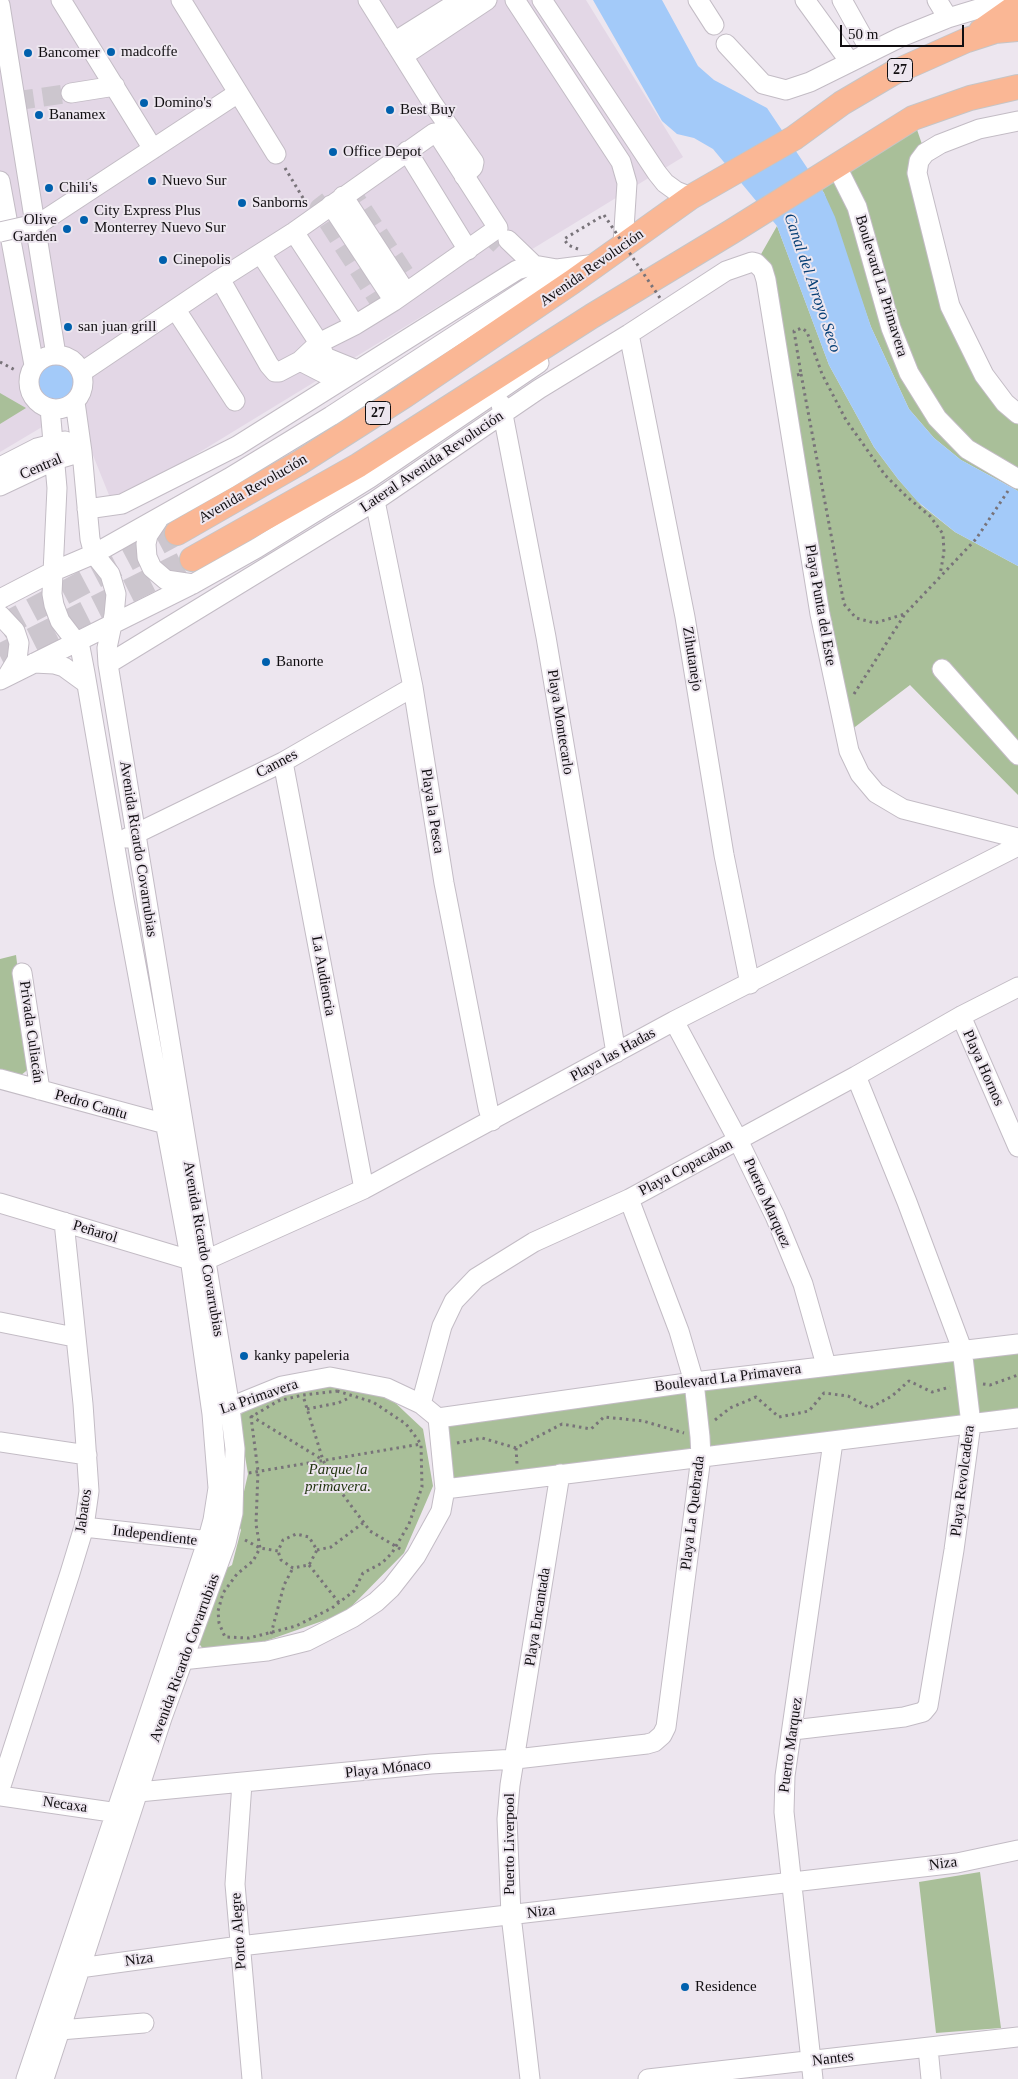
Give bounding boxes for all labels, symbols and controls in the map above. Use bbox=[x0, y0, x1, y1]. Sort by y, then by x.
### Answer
scale bar bbox=[843, 15, 967, 47]
text: 50 m bbox=[848, 26, 878, 42]
place label: madcoffe bbox=[121, 43, 177, 61]
place label: Bancomer bbox=[38, 44, 100, 62]
marker: madcoffe bbox=[105, 46, 117, 58]
marker: Bancomer bbox=[22, 47, 34, 59]
road number: 27 bbox=[888, 58, 912, 82]
place label: Domino's bbox=[154, 94, 212, 112]
marker: Domino's bbox=[138, 97, 150, 109]
place label: Best Buy bbox=[400, 101, 455, 119]
marker: Best Buy bbox=[384, 104, 396, 116]
place label: Banamex bbox=[49, 106, 106, 124]
marker: Banamex bbox=[33, 109, 45, 121]
place label: Office Depot bbox=[343, 143, 421, 161]
marker: Office Depot bbox=[327, 146, 339, 158]
place label: Nuevo Sur bbox=[162, 172, 227, 190]
marker: Nuevo Sur bbox=[146, 175, 158, 187]
place label: Chili's bbox=[59, 179, 98, 197]
marker: Chili's bbox=[43, 182, 55, 194]
place label: Sanborns bbox=[252, 194, 308, 212]
marker: Sanborns bbox=[236, 197, 248, 209]
place label: City Express Plus Monterrey Nuevo Sur bbox=[94, 202, 226, 237]
place label: Olive Garden bbox=[13, 211, 57, 246]
water label: Canal del Arroyo Seco bbox=[779, 211, 845, 355]
street label: Boulevard La Primavera bbox=[851, 213, 911, 359]
marker: City Express Plus Monterrey Nuevo Sur bbox=[78, 214, 90, 226]
marker: Olive Garden bbox=[61, 223, 73, 235]
street label: Avenida Revolución bbox=[537, 225, 647, 311]
place label: Cinepolis bbox=[173, 251, 231, 269]
marker: Cinepolis bbox=[157, 254, 169, 266]
place label: san juan grill bbox=[78, 318, 156, 336]
marker: san juan grill bbox=[62, 321, 74, 333]
road number: 27 bbox=[366, 402, 390, 424]
street label: Lateral Avenida Revolución bbox=[357, 407, 507, 517]
street label: Central bbox=[17, 450, 65, 484]
street label: Avenida Revolución bbox=[195, 451, 311, 527]
street label: Playa Punta del Este bbox=[800, 543, 840, 667]
street label: Zihutanejo bbox=[678, 626, 706, 692]
place label: Banorte bbox=[276, 653, 323, 671]
marker: Banorte bbox=[260, 656, 272, 668]
street label: Playa Montecarlo bbox=[543, 668, 577, 776]
street label: Cannes bbox=[253, 746, 301, 782]
street label: Avenida Ricardo Covarrubias bbox=[115, 760, 161, 938]
street label: Playa la Pesca bbox=[416, 767, 448, 855]
street label: La Audiencia bbox=[307, 934, 339, 1018]
street label: Privada Culiacán bbox=[15, 980, 47, 1084]
street label: Playa las Hadas bbox=[567, 1024, 659, 1086]
street label: Playa Hornos bbox=[958, 1027, 1008, 1109]
street label: Pedro Cantu bbox=[53, 1086, 129, 1124]
street label: Playa Copacaban bbox=[636, 1136, 736, 1200]
street label: Puerto Marquez bbox=[739, 1155, 795, 1251]
street label: Avenida Ricardo Covarrubias bbox=[179, 1160, 227, 1338]
street label: Peñarol bbox=[70, 1217, 120, 1247]
place label: kanky papeleria bbox=[254, 1347, 349, 1365]
marker: kanky papeleria bbox=[238, 1350, 250, 1362]
street label: Boulevard La Primavera bbox=[654, 1360, 802, 1396]
street label: La Primavera bbox=[218, 1375, 300, 1419]
street label: Playa Revolcadera bbox=[947, 1424, 979, 1538]
street label: Playa La Quebrada bbox=[677, 1455, 709, 1571]
park label: Parque la primavera. bbox=[305, 1461, 371, 1496]
street label: Jabatos bbox=[72, 1488, 96, 1534]
street label: Independiente bbox=[112, 1522, 198, 1550]
street label: Playa Encantada bbox=[521, 1566, 555, 1668]
street label: Avenida Ricardo Covarrubias bbox=[146, 1571, 224, 1745]
street label: Puerto Marquez bbox=[775, 1696, 807, 1794]
street label: Playa Mónaco bbox=[344, 1756, 432, 1782]
street label: Necaxa bbox=[41, 1793, 89, 1817]
street label: Puerto Liverpool bbox=[501, 1793, 519, 1895]
street label: Niza bbox=[928, 1853, 958, 1875]
street label: Porto Alegre bbox=[227, 1892, 251, 1970]
street label: Niza bbox=[526, 1901, 556, 1923]
street label: Niza bbox=[124, 1949, 154, 1971]
place label: Residence bbox=[695, 1978, 757, 1996]
marker: Residence bbox=[679, 1981, 691, 1993]
street label: Nantes bbox=[811, 2048, 855, 2070]

